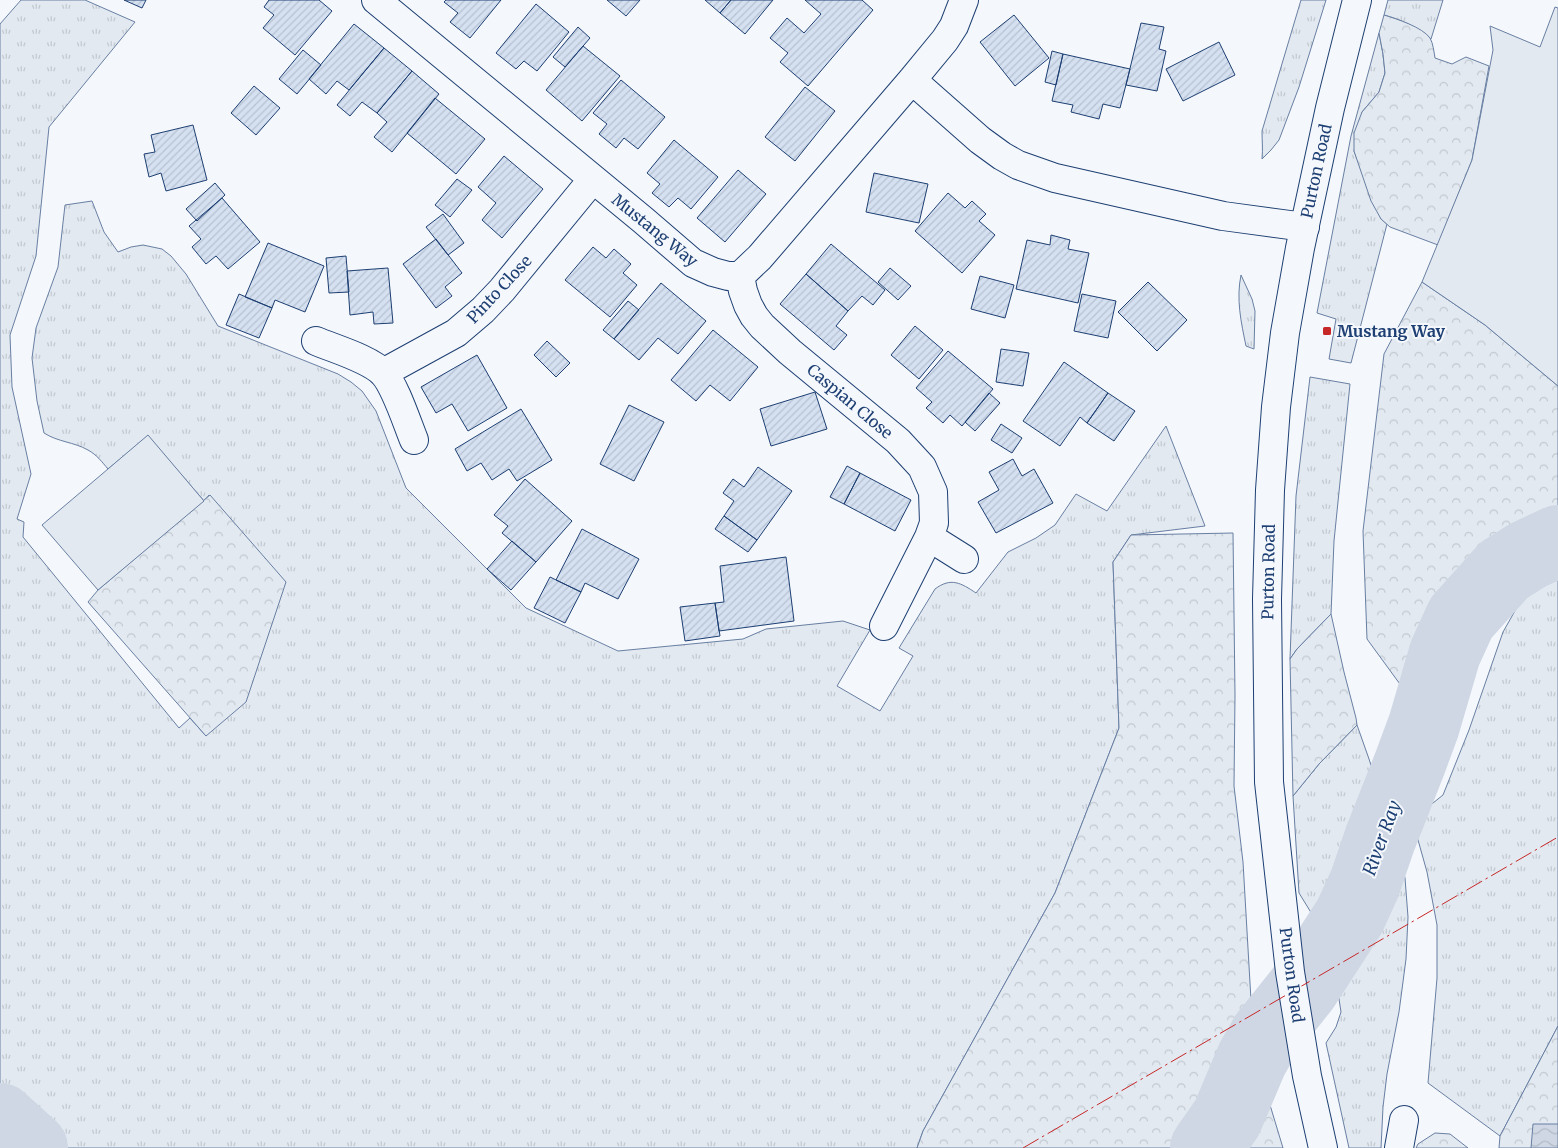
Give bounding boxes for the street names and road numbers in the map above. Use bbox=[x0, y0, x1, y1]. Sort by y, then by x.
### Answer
street label: Purton Road bbox=[1296, 122, 1336, 220]
street label: Mustang Way bbox=[608, 189, 703, 271]
street label: Pinto Close bbox=[462, 251, 536, 327]
street label: Caspian Close bbox=[803, 359, 897, 443]
street label: Purton Road bbox=[1257, 523, 1279, 620]
street label: Purton Road bbox=[1275, 926, 1309, 1024]

